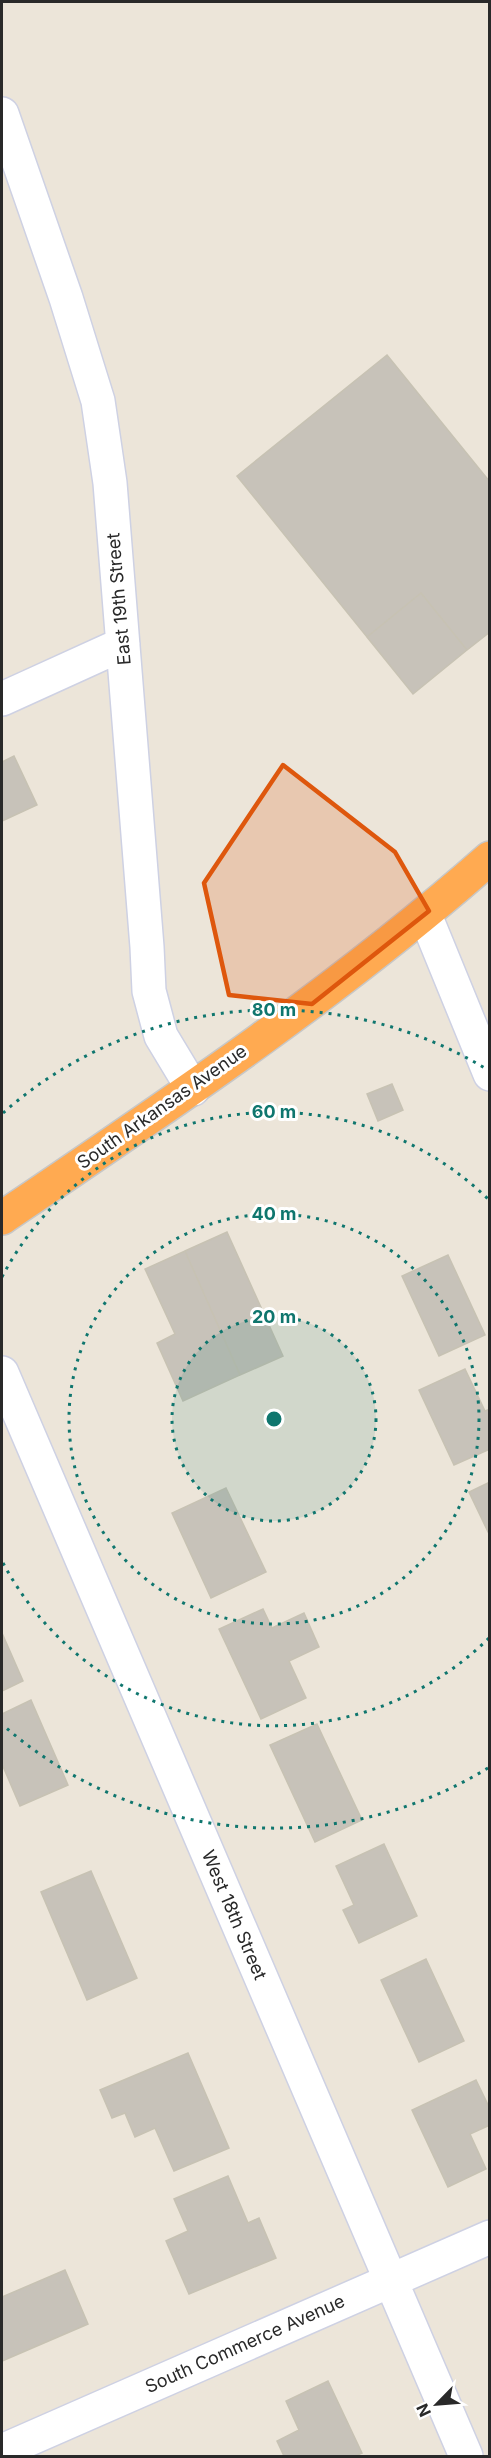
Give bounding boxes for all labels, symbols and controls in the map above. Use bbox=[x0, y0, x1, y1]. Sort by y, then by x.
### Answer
street label: East 19th Street bbox=[102, 532, 135, 666]
text: 80 m bbox=[252, 999, 296, 1020]
street label: South Arkansas Avenue bbox=[73, 1040, 251, 1173]
text: 60 m bbox=[252, 1101, 296, 1122]
text: 40 m bbox=[252, 1203, 297, 1224]
text: 20 m bbox=[252, 1306, 296, 1327]
centre of rings bbox=[264, 1409, 284, 1429]
street label: West 18th Street bbox=[198, 1847, 271, 1983]
street label: South Commerce Avenue bbox=[142, 2290, 348, 2397]
north arrow bbox=[407, 2374, 467, 2434]
text: N bbox=[412, 2401, 435, 2420]

